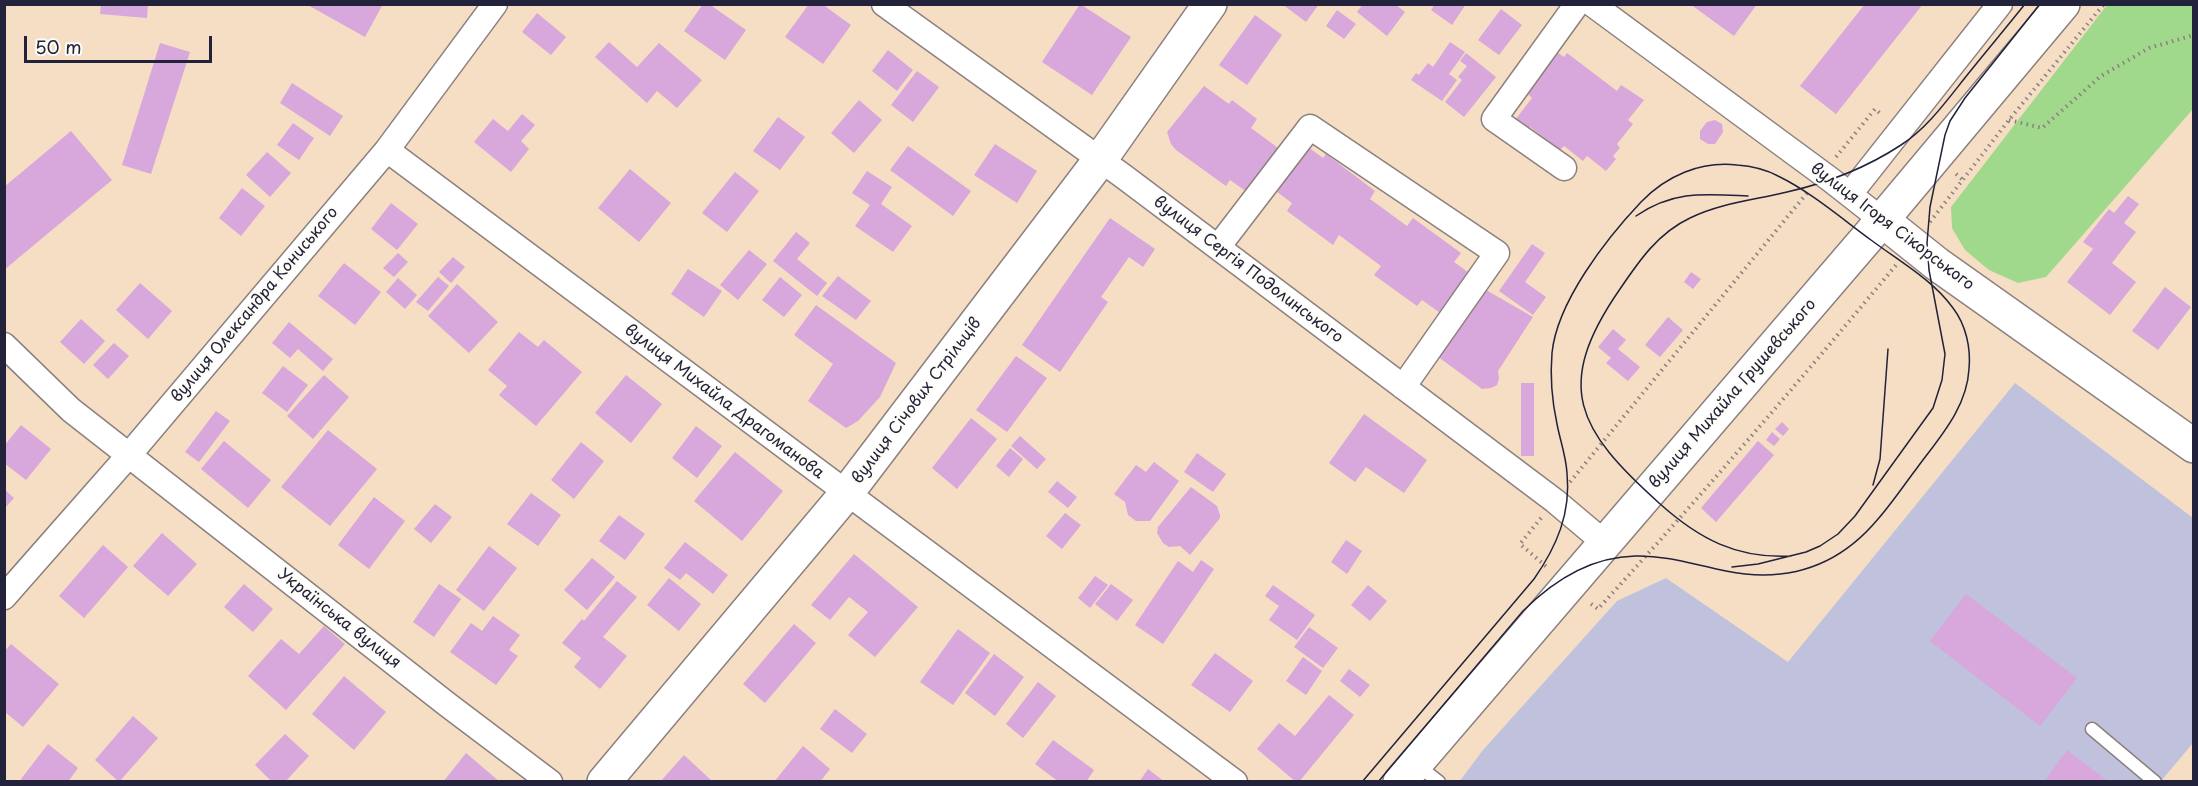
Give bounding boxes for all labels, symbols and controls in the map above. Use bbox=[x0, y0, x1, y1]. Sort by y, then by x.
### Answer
scale bar bbox=[27, 24, 214, 62]
text: 50 m bbox=[35, 33, 82, 60]
street label: вулиця Ігоря Сікорського bbox=[1806, 159, 1978, 295]
street label: вулиця Сергія Подолинського bbox=[1149, 192, 1347, 348]
street label: вулиця Олександра Кониського bbox=[167, 203, 343, 407]
street label: вулиця Михайла Грушевського bbox=[1645, 295, 1821, 493]
street label: вулиця Січових Стрільців bbox=[848, 314, 986, 488]
street label: вулиця Михайла Драгоманова bbox=[620, 321, 828, 483]
street label: Українська вулиця bbox=[274, 565, 404, 673]

